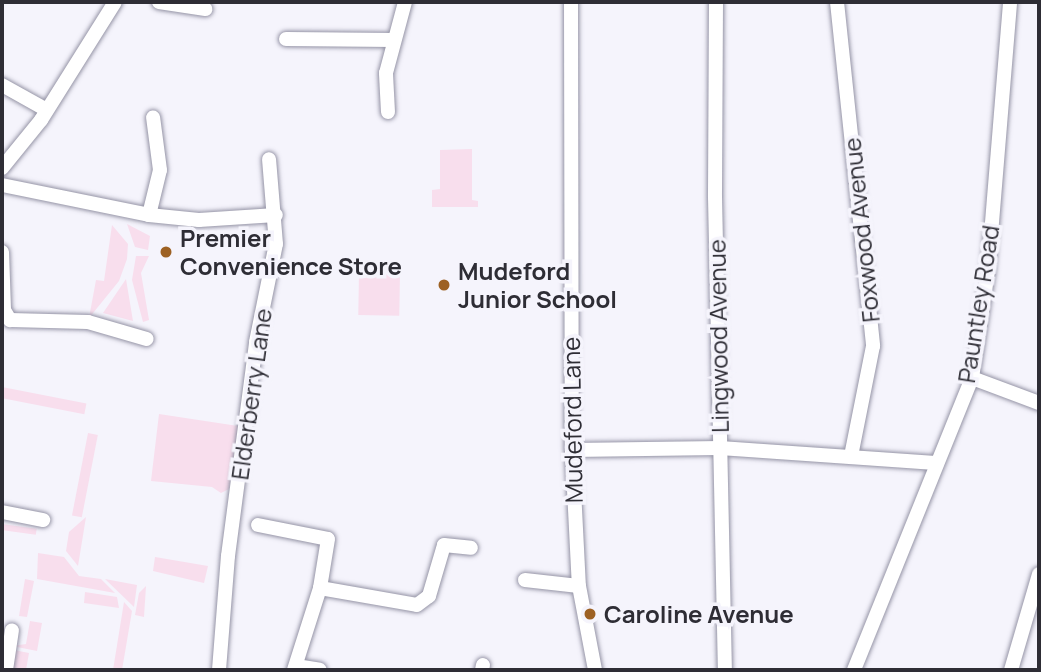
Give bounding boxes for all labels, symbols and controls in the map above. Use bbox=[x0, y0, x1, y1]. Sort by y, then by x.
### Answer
street label: Foxwood Avenue bbox=[837, 136, 885, 324]
street label: Pauntley Road bbox=[951, 223, 1005, 385]
place label: Premier Convenience Store bbox=[180, 224, 402, 280]
street label: Lingwood Avenue bbox=[702, 239, 734, 433]
marker: Premier Convenience Store bbox=[158, 244, 174, 260]
place label: Mudeford Junior School bbox=[458, 257, 617, 313]
marker: Mudeford Junior School bbox=[436, 277, 452, 293]
street label: Elderberry Lane bbox=[225, 306, 277, 482]
street label: Mudeford Lane bbox=[556, 337, 588, 503]
place label: Caroline Avenue bbox=[604, 600, 794, 628]
marker: Caroline Avenue bbox=[582, 606, 598, 622]

